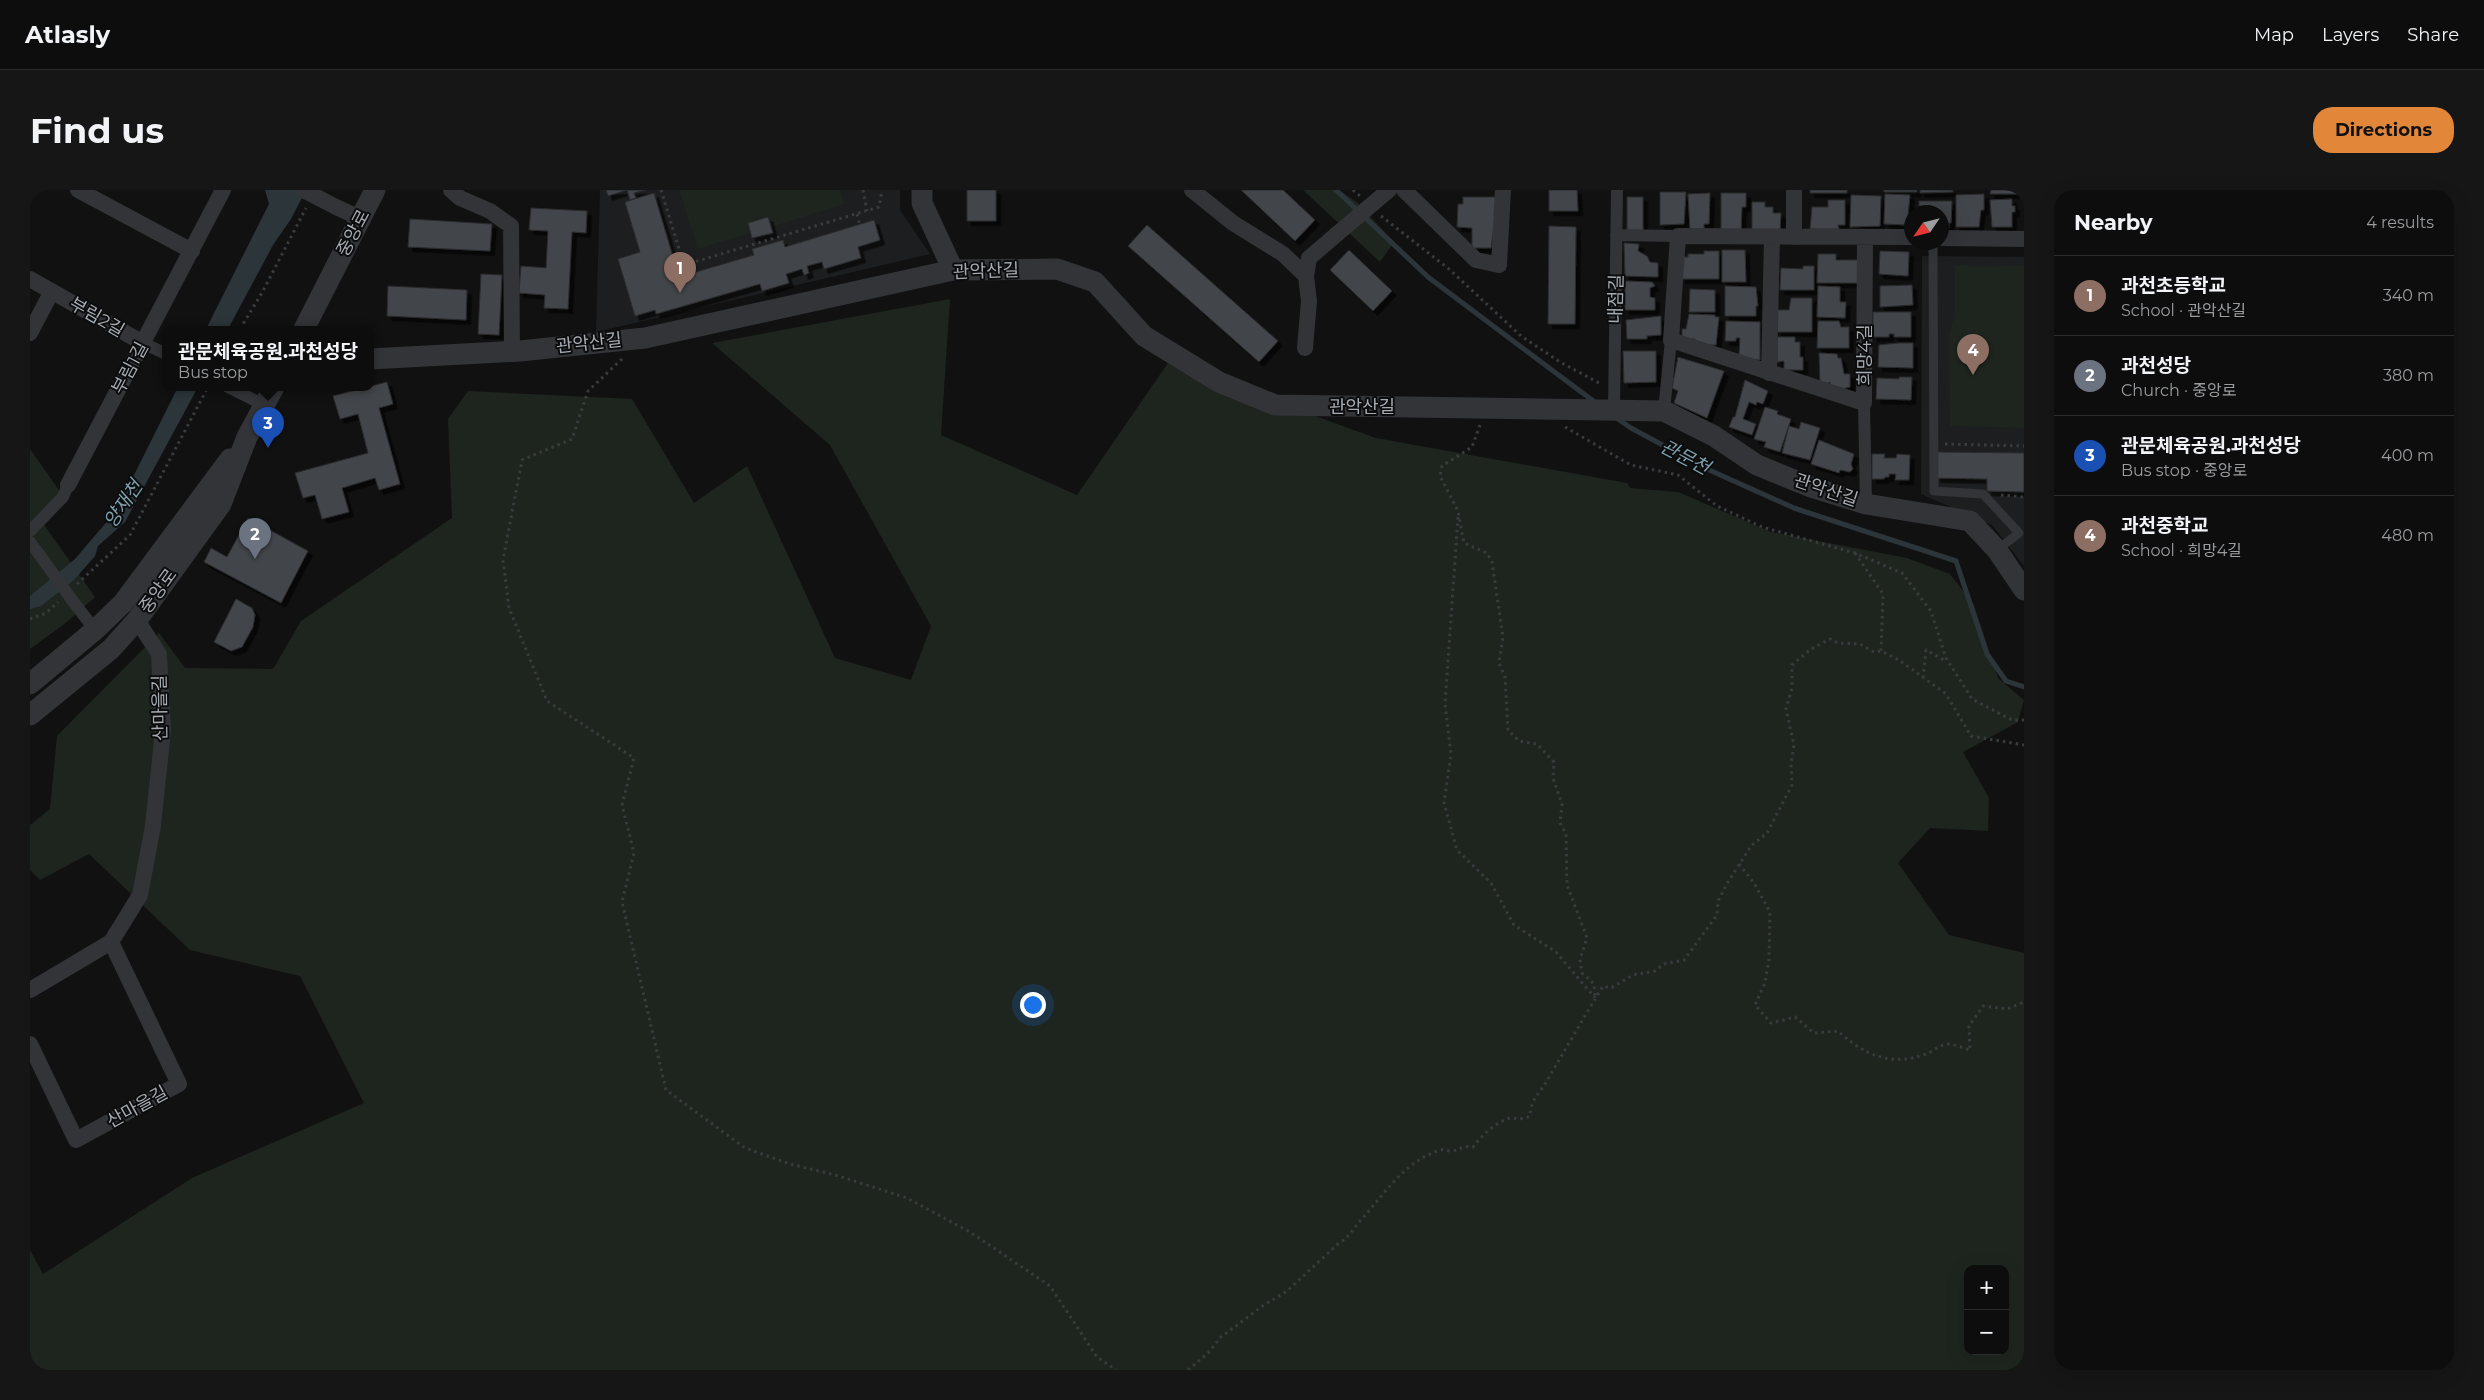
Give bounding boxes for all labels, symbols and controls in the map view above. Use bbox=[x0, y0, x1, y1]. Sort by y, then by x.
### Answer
text: Atlasly bbox=[25, 20, 110, 49]
text: Map bbox=[2254, 24, 2294, 46]
text: Layers bbox=[2322, 24, 2379, 46]
text: Share bbox=[2407, 24, 2459, 46]
button: Directions bbox=[2313, 107, 2454, 153]
text: Find us bbox=[30, 109, 164, 152]
north arrow bbox=[1904, 205, 1949, 250]
street label: 중앙로 bbox=[332, 206, 374, 260]
text: Nearby bbox=[2074, 210, 2153, 235]
text: 4 results bbox=[2366, 213, 2434, 232]
pin: 1 bbox=[664, 252, 696, 293]
street label: 관악산길 bbox=[953, 259, 1019, 283]
street label: 내점길 bbox=[1605, 274, 1627, 324]
text: 과천초등학교 bbox=[2121, 274, 2226, 297]
text: 1 bbox=[2087, 286, 2093, 305]
text: 340 m bbox=[2383, 286, 2434, 305]
street label: 부림2길 bbox=[66, 292, 128, 342]
text: School · 관악산길 bbox=[2121, 301, 2246, 320]
street label: 희망4길 bbox=[1854, 324, 1876, 386]
popup bbox=[162, 326, 374, 391]
street label: 관악산길 bbox=[555, 329, 623, 357]
pin: 4 bbox=[1957, 334, 1989, 375]
street label: 부림1길 bbox=[107, 338, 153, 398]
text: 관문체육공원.과천성당 bbox=[178, 340, 358, 363]
text: 과천성당 bbox=[2121, 354, 2191, 377]
text: Bus stop bbox=[178, 363, 248, 382]
text: 2 bbox=[2085, 366, 2095, 385]
text: 380 m bbox=[2383, 366, 2434, 385]
text: Church · 중앙로 bbox=[2121, 381, 2236, 400]
street label: 관악산길 bbox=[1329, 396, 1395, 418]
pin: 3 bbox=[252, 407, 284, 448]
text: 관문체육공원.과천성당 bbox=[2121, 434, 2301, 457]
water label: 관문천 bbox=[1656, 435, 1715, 480]
text: 3 bbox=[2085, 446, 2095, 465]
text: 400 m bbox=[2381, 446, 2434, 465]
text: Bus stop · 중앙로 bbox=[2121, 461, 2247, 480]
street label: 관악산길 bbox=[1791, 469, 1861, 511]
water label: 양재천 bbox=[99, 475, 148, 532]
text: 과천중학교 bbox=[2121, 514, 2208, 537]
pin: 2 bbox=[239, 518, 271, 559]
text: 4 bbox=[2084, 526, 2096, 545]
text: 480 m bbox=[2381, 526, 2434, 545]
text: School · 희망4길 bbox=[2121, 541, 2242, 560]
street label: 중앙로 bbox=[134, 564, 182, 618]
street label: 산마을길 bbox=[148, 675, 172, 741]
your location bbox=[1020, 992, 1046, 1018]
street label: 산마을길 bbox=[103, 1081, 171, 1133]
map controls bbox=[1964, 1265, 2009, 1355]
button: + bbox=[1964, 1265, 2009, 1310]
button: − bbox=[1964, 1310, 2009, 1355]

